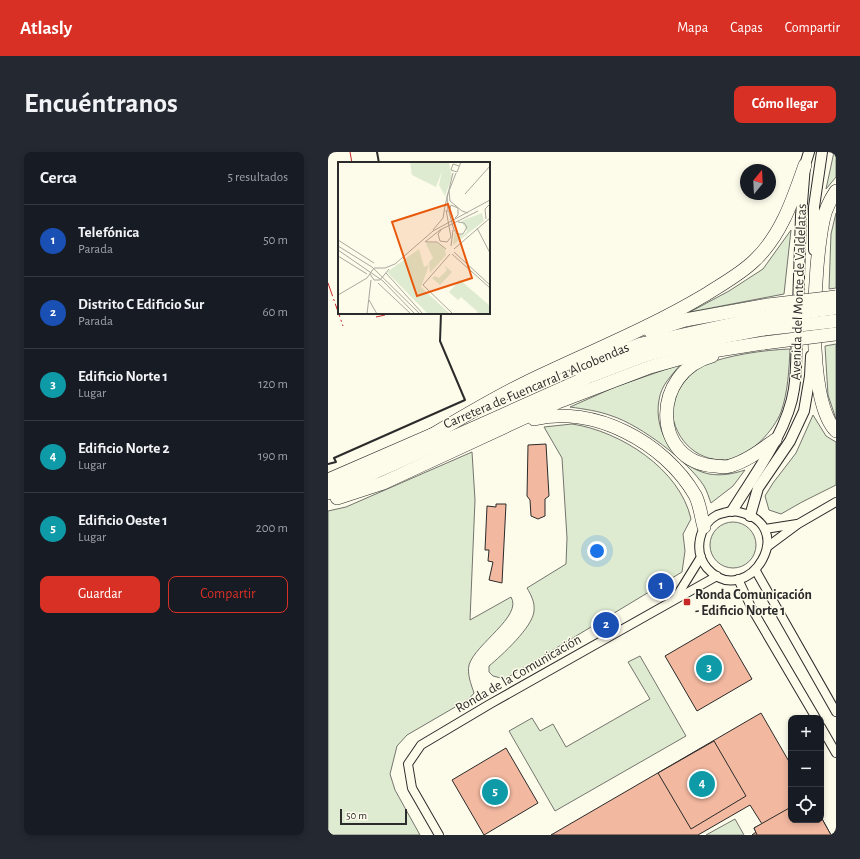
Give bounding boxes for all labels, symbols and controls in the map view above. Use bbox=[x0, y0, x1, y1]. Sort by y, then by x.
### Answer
text: Atlasly bbox=[20, 19, 72, 38]
text: Mapa bbox=[677, 21, 708, 35]
text: Capas bbox=[730, 21, 763, 35]
text: Compartir bbox=[785, 21, 840, 35]
button: Cómo llegar bbox=[734, 86, 836, 123]
text: Encuéntranos bbox=[24, 90, 178, 118]
inset map bbox=[338, 162, 490, 314]
north arrow bbox=[740, 164, 776, 200]
text: Cerca bbox=[40, 169, 77, 186]
text: 5 resultados bbox=[228, 171, 288, 184]
street label: Avenida del Monte de Valdelatas bbox=[789, 203, 809, 381]
text: Telefónica bbox=[78, 225, 139, 240]
text: 1 bbox=[51, 234, 55, 247]
text: 50 m bbox=[263, 234, 288, 247]
text: Parada bbox=[78, 243, 113, 256]
text: Distrito C Edificio Sur bbox=[78, 297, 204, 312]
text: 2 bbox=[50, 306, 56, 319]
text: 60 m bbox=[262, 306, 288, 319]
text: Parada bbox=[78, 315, 113, 328]
street label: Carretera de Fuencarral a Alcobendas bbox=[441, 340, 631, 431]
text: Edificio Norte 1 bbox=[78, 369, 168, 384]
text: 3 bbox=[50, 378, 56, 391]
text: 120 m bbox=[258, 378, 288, 391]
text: Lugar bbox=[78, 387, 106, 400]
text: Edificio Norte 2 bbox=[78, 441, 170, 456]
text: 4 bbox=[50, 450, 56, 463]
text: 190 m bbox=[258, 450, 288, 463]
text: Lugar bbox=[78, 459, 106, 472]
text: Edificio Oeste 1 bbox=[78, 513, 168, 528]
text: 5 bbox=[50, 522, 56, 535]
text: 200 m bbox=[256, 522, 288, 535]
text: Lugar bbox=[78, 531, 106, 544]
your location bbox=[587, 541, 607, 561]
pin: 1 bbox=[648, 571, 674, 601]
button: Guardar bbox=[40, 576, 160, 613]
button: Compartir bbox=[168, 576, 288, 613]
place label: Ronda Comunicación - Edificio Norte 1 bbox=[695, 588, 812, 618]
marker: Ronda Comunicación - Edificio Norte 1 bbox=[682, 597, 692, 607]
pin: 2 bbox=[593, 610, 619, 640]
street label: Ronda de la Comunicación bbox=[453, 632, 584, 716]
pin: 3 bbox=[696, 653, 722, 683]
map controls bbox=[788, 715, 824, 823]
button: + bbox=[788, 715, 824, 751]
button: − bbox=[788, 751, 824, 787]
pin: 4 bbox=[689, 769, 715, 799]
pin: 5 bbox=[482, 777, 508, 807]
button: locate bbox=[788, 787, 824, 823]
scale bar bbox=[340, 807, 407, 826]
text: 50 m bbox=[346, 810, 367, 821]

